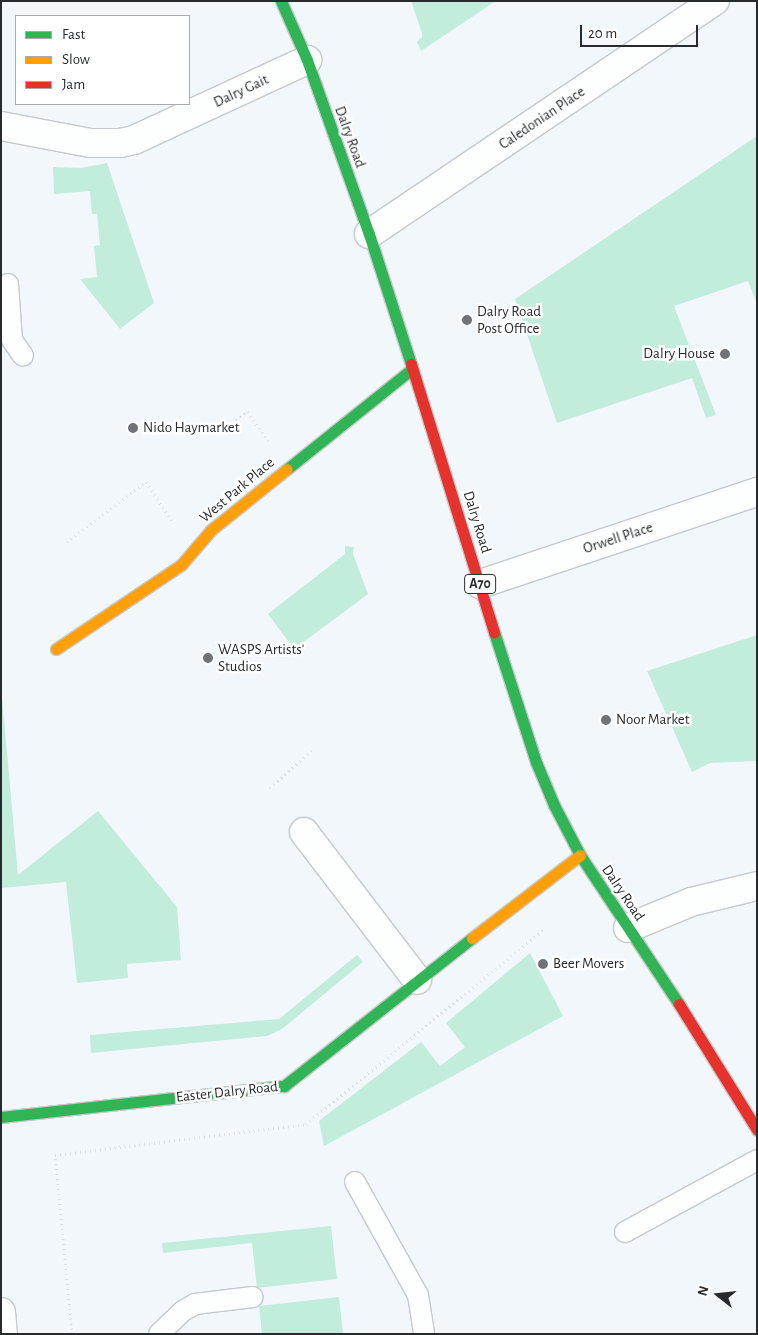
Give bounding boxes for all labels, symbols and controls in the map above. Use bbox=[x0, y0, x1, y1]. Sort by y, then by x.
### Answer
legend bbox=[15, 15, 190, 105]
scale bar bbox=[583, 15, 700, 47]
text: 20 m bbox=[588, 26, 617, 41]
text: Fast bbox=[62, 27, 85, 42]
text: Slow bbox=[62, 52, 90, 67]
street label: Dalry Gait bbox=[211, 70, 271, 112]
text: Jam bbox=[62, 77, 85, 92]
street label: Caledonian Place bbox=[496, 83, 588, 153]
street label: Dalry Road bbox=[331, 104, 369, 170]
place label: Dalry Road Post Office bbox=[477, 302, 541, 337]
marker: Dalry Road Post Office bbox=[461, 314, 473, 326]
place label: Dalry House bbox=[643, 345, 715, 363]
marker: Dalry House bbox=[719, 348, 731, 360]
place label: Nido Haymarket bbox=[143, 419, 240, 437]
marker: Nido Haymarket bbox=[127, 422, 139, 434]
street label: West Park Place bbox=[196, 454, 278, 526]
street label: Dalry Road bbox=[459, 489, 495, 555]
street label: Orwell Place bbox=[581, 518, 655, 558]
road number: A70 bbox=[464, 572, 496, 596]
place label: WASPS Artists' Studios bbox=[218, 640, 304, 675]
marker: WASPS Artists' Studios bbox=[202, 652, 214, 664]
place label: Noor Market bbox=[616, 711, 689, 729]
marker: Noor Market bbox=[600, 714, 612, 726]
street label: Dalry Road bbox=[598, 861, 648, 925]
place label: Beer Movers bbox=[553, 955, 624, 973]
marker: Beer Movers bbox=[537, 958, 549, 970]
street label: Easter Dalry Road bbox=[175, 1078, 279, 1106]
north arrow bbox=[693, 1270, 743, 1320]
text: N bbox=[696, 1284, 712, 1297]

